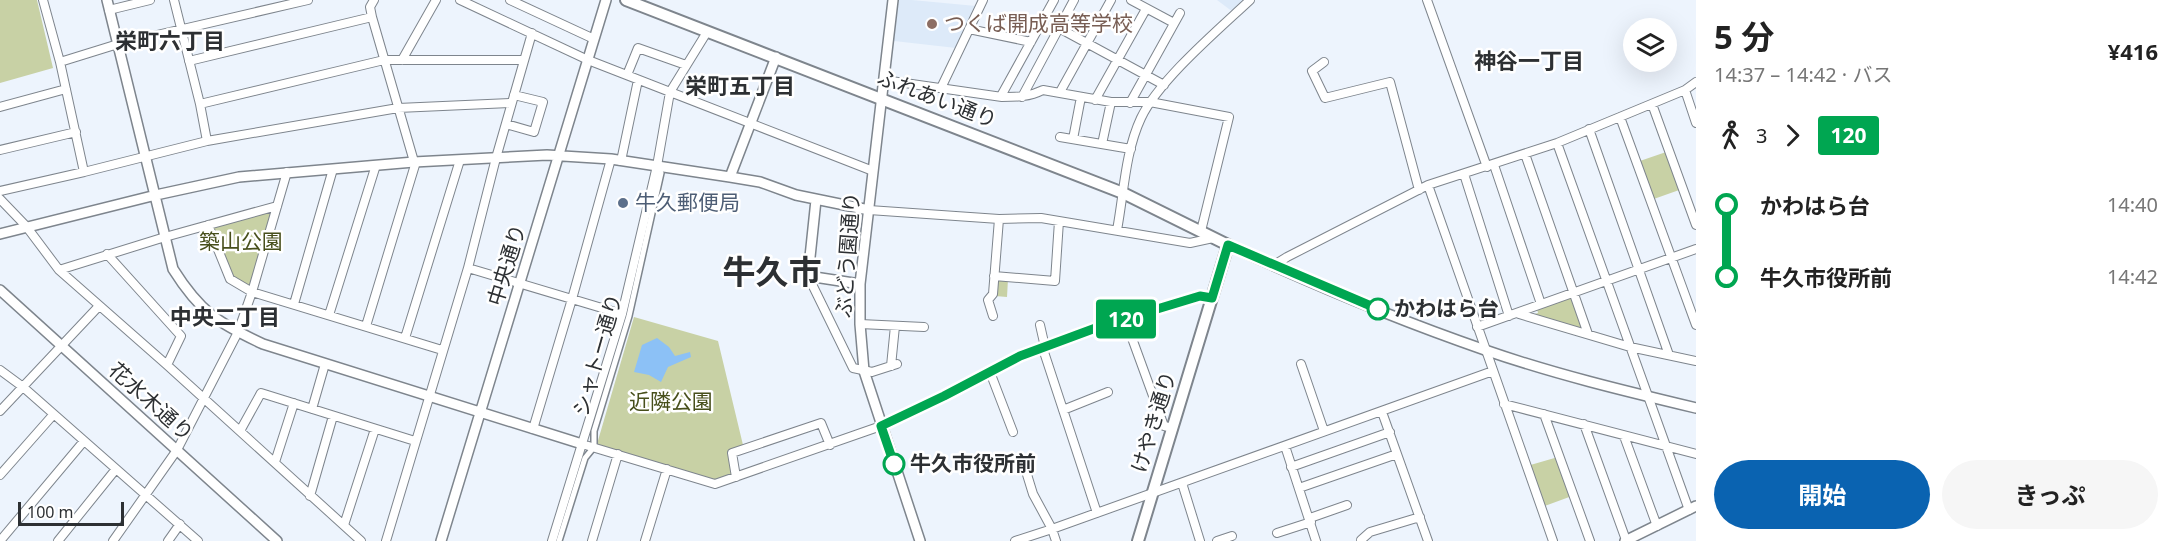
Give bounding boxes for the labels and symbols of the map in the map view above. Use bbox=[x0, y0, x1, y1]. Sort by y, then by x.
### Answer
place label: つくば開成高等学校 bbox=[944, 9, 1133, 37]
marker: つくば開成高等学校 bbox=[925, 17, 939, 31]
district label: 栄町六丁目 bbox=[115, 25, 225, 55]
district label: 神谷一丁目 bbox=[1474, 45, 1584, 75]
street label: ふれあい通り bbox=[874, 62, 1001, 134]
district label: 栄町五丁目 bbox=[685, 70, 795, 100]
place label: 牛久郵便局 bbox=[635, 188, 740, 216]
street label: ぶどう園通り bbox=[829, 191, 865, 319]
marker: 牛久郵便局 bbox=[616, 196, 630, 210]
street label: 中央通り bbox=[480, 220, 532, 309]
park label: 築山公園 bbox=[199, 227, 283, 255]
district label: 牛久市 bbox=[723, 249, 822, 294]
street label: シャトー通り bbox=[566, 290, 628, 419]
place label: かわはら台 bbox=[1394, 294, 1499, 322]
marker: かわはら台 bbox=[1367, 298, 1389, 320]
line badge: 120 bbox=[1092, 300, 1160, 338]
district label: 中央二丁目 bbox=[170, 301, 280, 331]
street label: 花水木通り bbox=[103, 356, 200, 447]
street label: けやき通り bbox=[1124, 367, 1182, 476]
park label: 近隣公園 bbox=[629, 387, 713, 415]
place label: 牛久市役所前 bbox=[910, 449, 1036, 477]
marker: 牛久市役所前 bbox=[883, 453, 905, 475]
scale bar bbox=[18, 499, 124, 526]

